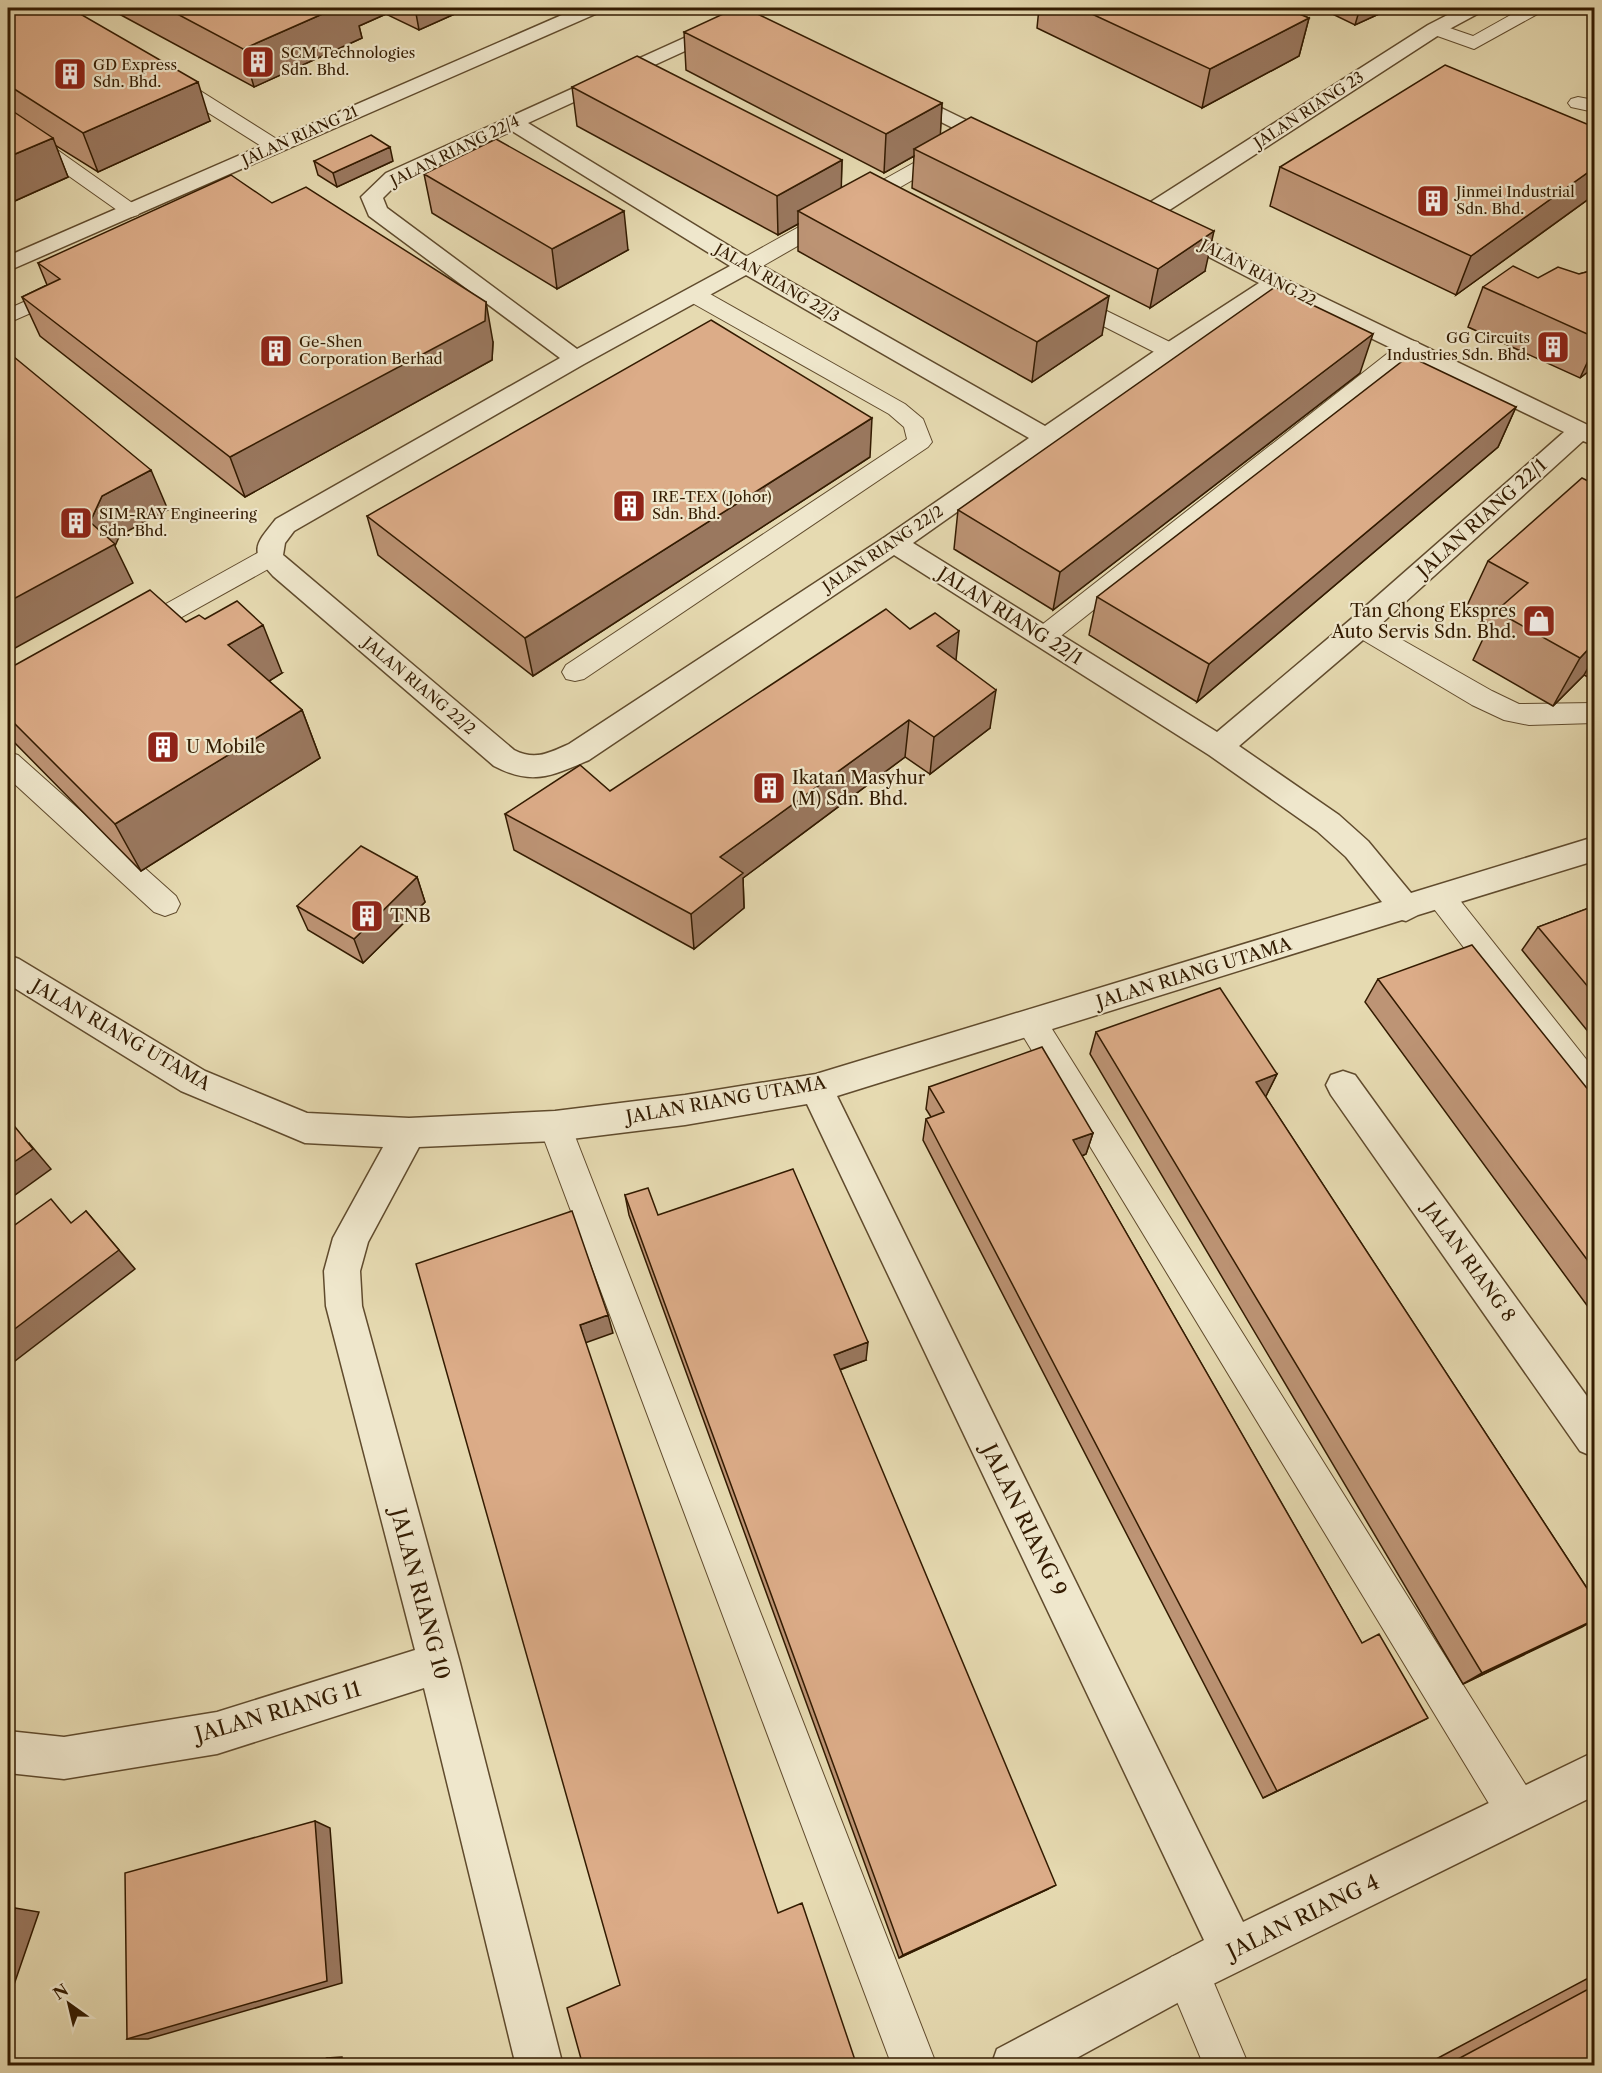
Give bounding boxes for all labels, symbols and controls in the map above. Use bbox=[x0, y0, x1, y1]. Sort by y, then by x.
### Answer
place label: SCM Technologies Sdn. Bhd. bbox=[281, 43, 415, 79]
building icon: SCM Technologies Sdn. Bhd. bbox=[240, 44, 276, 80]
place label: GD Express Sdn. Bhd. bbox=[93, 55, 177, 91]
building icon: GD Express Sdn. Bhd. bbox=[52, 56, 88, 92]
street label: JALAN RIANG 23 bbox=[1249, 67, 1367, 153]
street label: JALAN RIANG 21 bbox=[237, 101, 361, 170]
street label: JALAN RIANG 22/4 bbox=[385, 111, 522, 191]
place label: Jinmei Industrial Sdn. Bhd. bbox=[1454, 182, 1575, 218]
building icon: Jinmei Industrial Sdn. Bhd. bbox=[1415, 183, 1451, 219]
street label: JALAN RIANG 22 bbox=[1195, 234, 1319, 310]
street label: JALAN RIANG 22/3 bbox=[710, 238, 843, 326]
place label: GG Circuits Industries Sdn. Bhd. bbox=[1387, 328, 1530, 364]
building icon: GG Circuits Industries Sdn. Bhd. bbox=[1535, 329, 1571, 365]
place label: Ge-Shen Corporation Berhad bbox=[299, 332, 443, 368]
building icon: Ge-Shen Corporation Berhad bbox=[258, 333, 294, 369]
street label: JALAN RIANG 22/1 bbox=[1411, 454, 1552, 584]
place label: IRE-TEX (Johor) Sdn. Bhd. bbox=[652, 487, 772, 523]
building icon: IRE-TEX (Johor) Sdn. Bhd. bbox=[611, 488, 647, 524]
street label: JALAN RIANG 22/2 bbox=[817, 501, 947, 597]
place label: SIM-RAY Engineering Sdn. Bhd. bbox=[99, 504, 257, 540]
building icon: SIM-RAY Engineering Sdn. Bhd. bbox=[58, 505, 94, 541]
street label: JALAN RIANG 22/1 bbox=[931, 561, 1087, 670]
place label: Tan Chong Ekspres Auto Servis Sdn. Bhd. bbox=[1330, 600, 1516, 643]
shop icon: Tan Chong Ekspres Auto Servis Sdn. Bhd. bbox=[1521, 603, 1557, 639]
street label: JALAN RIANG 22/2 bbox=[358, 632, 479, 738]
building icon: U Mobile bbox=[145, 729, 181, 765]
place label: U Mobile bbox=[186, 736, 265, 758]
place label: Ikatan Masyhur (M) Sdn. Bhd. bbox=[792, 767, 926, 810]
building icon: Ikatan Masyhur (M) Sdn. Bhd. bbox=[751, 770, 787, 806]
building icon: TNB bbox=[349, 898, 385, 934]
place label: TNB bbox=[390, 905, 431, 927]
street label: JALAN RIANG UTAMA bbox=[1091, 933, 1295, 1014]
street label: JALAN RIANG UTAMA bbox=[25, 973, 215, 1096]
street label: JALAN RIANG UTAMA bbox=[621, 1071, 828, 1129]
street label: JALAN RIANG 8 bbox=[1416, 1195, 1520, 1326]
street label: JALAN RIANG 9 bbox=[975, 1437, 1072, 1600]
street label: JALAN RIANG 10 bbox=[385, 1503, 455, 1682]
street label: JALAN RIANG 11 bbox=[189, 1676, 364, 1748]
street label: JALAN RIANG 4 bbox=[1220, 1869, 1383, 1965]
north arrow bbox=[39, 1974, 99, 2034]
text: N bbox=[49, 1979, 72, 2004]

